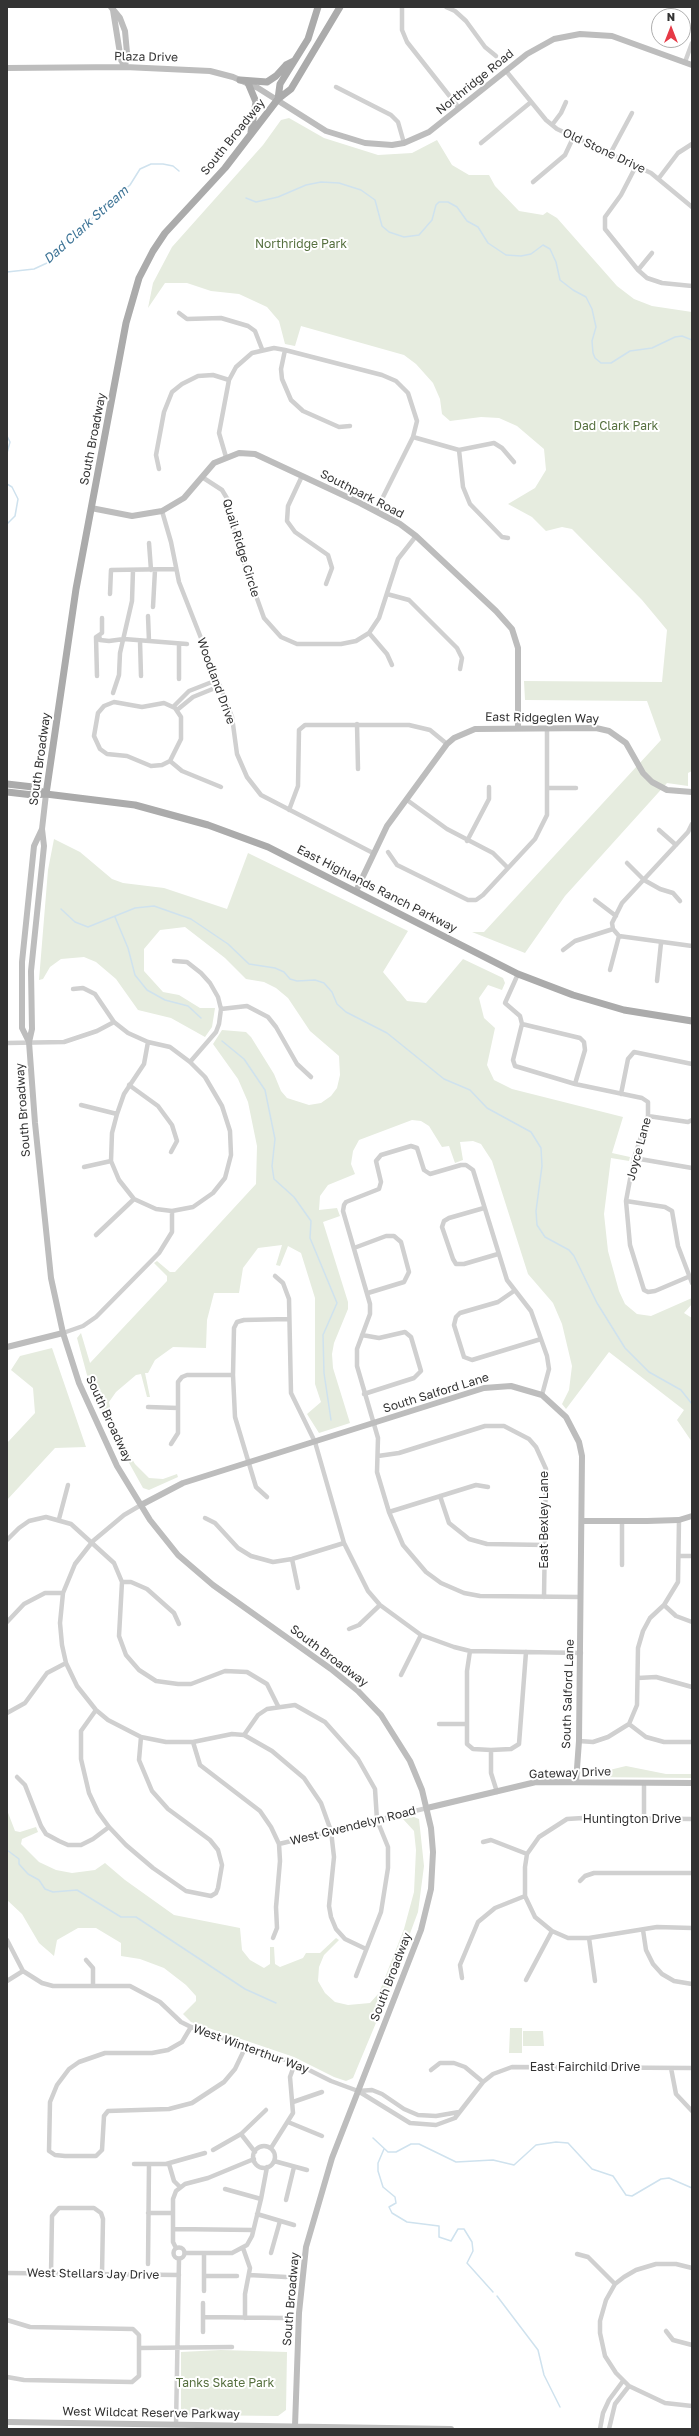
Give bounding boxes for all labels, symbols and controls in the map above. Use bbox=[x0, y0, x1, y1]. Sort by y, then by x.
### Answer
north arrow bbox=[651, 8, 691, 48]
text: N bbox=[667, 10, 675, 23]
street label: Northridge Road bbox=[433, 46, 517, 118]
street label: Plaza Drive bbox=[114, 49, 178, 65]
street label: South Broadway bbox=[198, 96, 268, 178]
street label: Old Stone Drive bbox=[560, 126, 648, 176]
water label: Dad Clark Stream bbox=[41, 183, 131, 267]
park label: Northridge Park bbox=[255, 237, 347, 251]
street label: South Broadway bbox=[77, 391, 109, 487]
park label: Dad Clark Park bbox=[574, 419, 658, 433]
street label: Southpark Road bbox=[318, 467, 406, 521]
street label: Quail Ridge Circle bbox=[219, 497, 263, 599]
street label: Woodland Drive bbox=[194, 636, 238, 726]
street label: East Ridgeglen Way bbox=[485, 710, 599, 726]
street label: South Broadway bbox=[26, 711, 54, 807]
street label: East Highlands Ranch Parkway bbox=[294, 842, 460, 936]
street label: South Broadway bbox=[13, 1063, 33, 1157]
street label: Joyce Lane bbox=[624, 1116, 654, 1182]
street label: South Salford Lane bbox=[381, 1370, 491, 1416]
street label: South Broadway bbox=[83, 1373, 135, 1465]
street label: East Bexley Lane bbox=[537, 1471, 551, 1569]
street label: South Broadway bbox=[287, 1622, 371, 1690]
street label: South Salford Lane bbox=[559, 1639, 577, 1749]
street label: Gateway Drive bbox=[529, 1764, 611, 1782]
street label: West Gwendelyn Road bbox=[289, 1803, 417, 1849]
street label: Huntington Drive bbox=[583, 1812, 681, 1826]
street label: South Broadway bbox=[367, 1931, 415, 2023]
street label: West Winterthur Way bbox=[191, 2021, 311, 2077]
street label: East Fairchild Drive bbox=[530, 2060, 640, 2074]
street label: South Broadway bbox=[280, 2252, 302, 2346]
street label: West Stellars Jay Drive bbox=[27, 2266, 159, 2282]
park label: Tanks Skate Park bbox=[176, 2376, 274, 2390]
street label: West Wildcat Reserve Parkway bbox=[62, 2404, 240, 2422]

